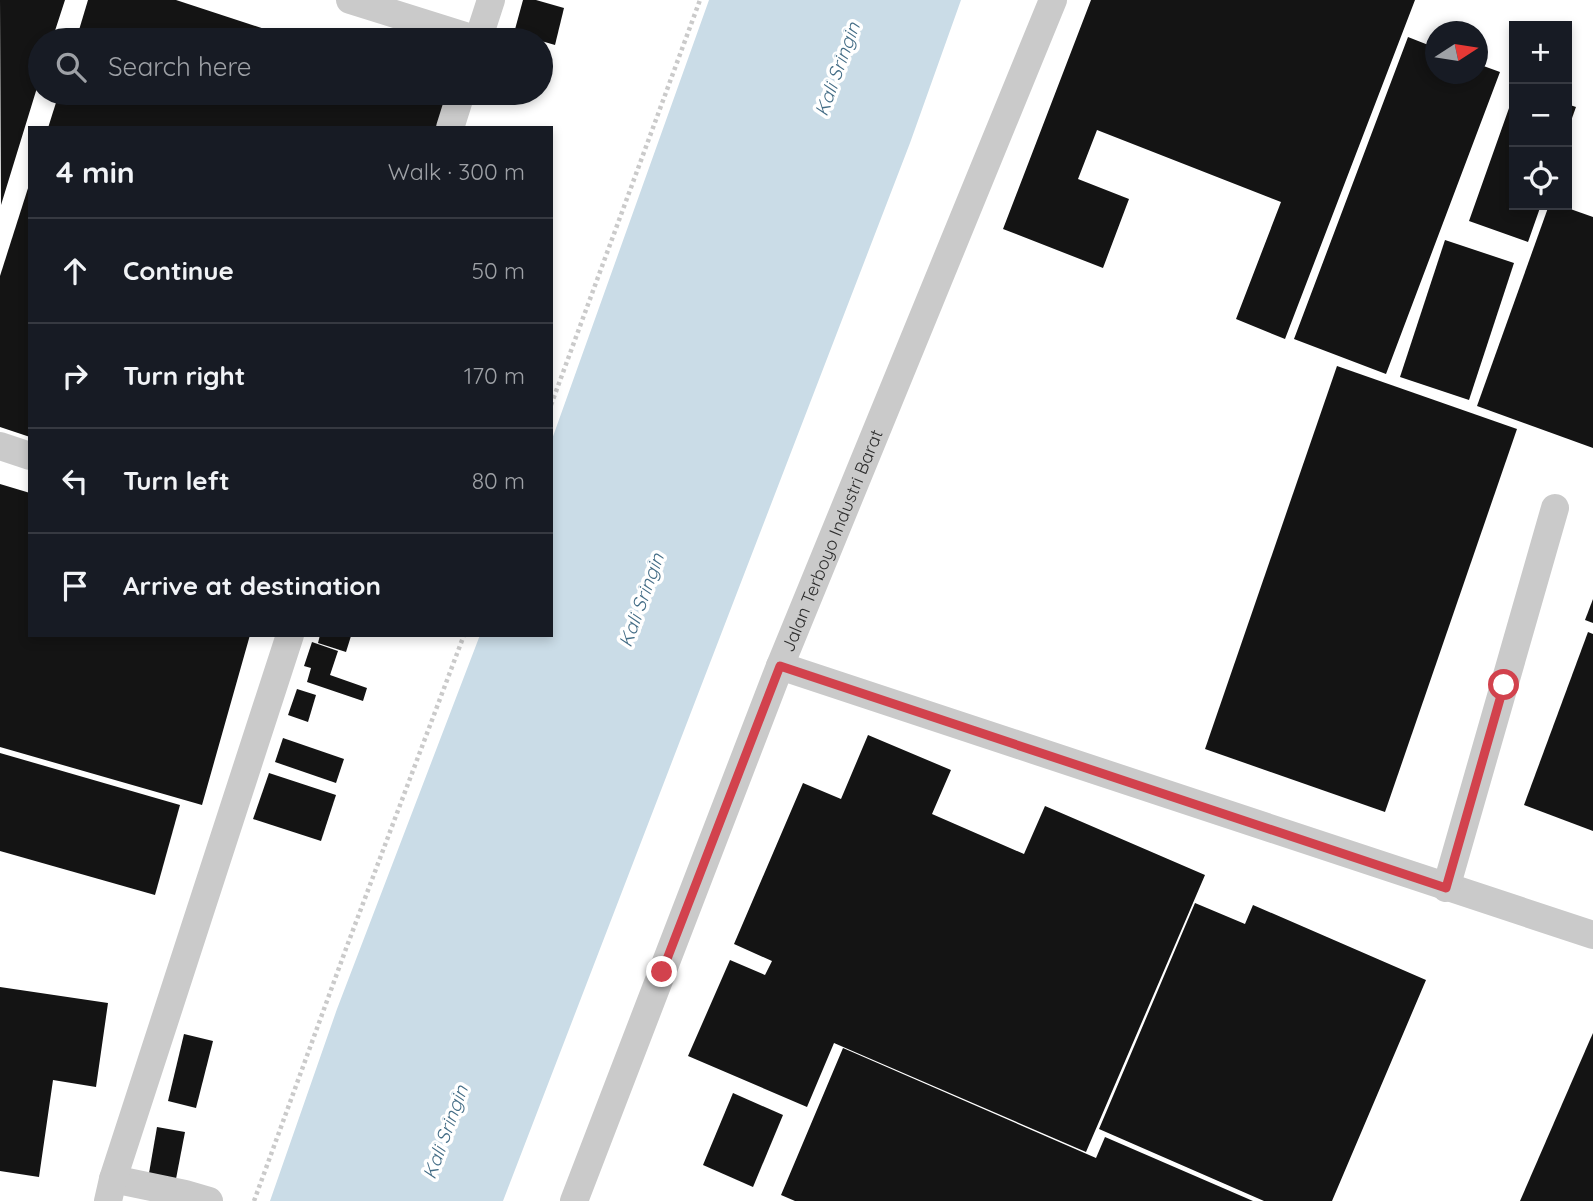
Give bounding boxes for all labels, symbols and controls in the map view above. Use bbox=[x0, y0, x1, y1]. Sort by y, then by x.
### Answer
water label: Kali Sringin bbox=[809, 18, 865, 119]
north arrow bbox=[1425, 21, 1488, 84]
map controls bbox=[1509, 21, 1572, 210]
button: + bbox=[1509, 21, 1572, 84]
search box bbox=[28, 28, 553, 105]
icon: search bbox=[52, 48, 90, 86]
text: Search here bbox=[108, 50, 252, 83]
button: − bbox=[1509, 84, 1572, 147]
button: locate bbox=[1509, 147, 1572, 210]
text: 4 min bbox=[56, 153, 135, 191]
text: Walk · 300 m bbox=[388, 157, 525, 186]
icon: ahead bbox=[56, 252, 94, 290]
text: Continue bbox=[123, 254, 234, 287]
text: 50 m bbox=[472, 256, 525, 285]
icon: right bbox=[56, 357, 94, 395]
text: Turn right bbox=[123, 359, 245, 392]
text: 170 m bbox=[464, 361, 525, 390]
street label: Jalan Terboyo Industri Barat bbox=[776, 426, 887, 655]
icon: left bbox=[56, 462, 94, 500]
text: Turn left bbox=[123, 464, 230, 497]
text: 80 m bbox=[472, 466, 525, 495]
water label: Kali Sringin bbox=[613, 549, 669, 650]
icon: arrive bbox=[56, 567, 94, 605]
text: Arrive at destination bbox=[123, 569, 381, 602]
route start bbox=[1488, 669, 1519, 700]
route end bbox=[646, 956, 677, 987]
water label: Kali Sringin bbox=[417, 1081, 473, 1182]

